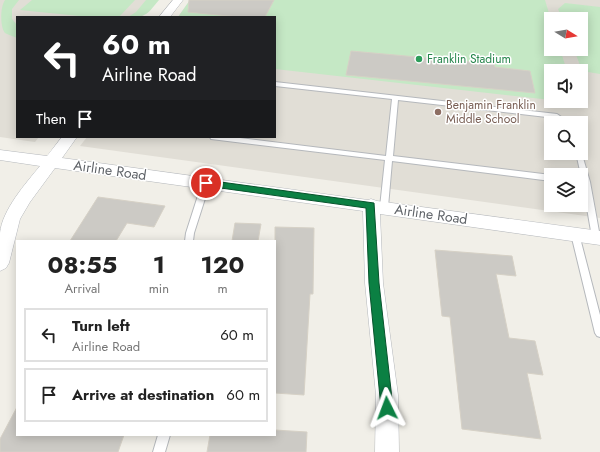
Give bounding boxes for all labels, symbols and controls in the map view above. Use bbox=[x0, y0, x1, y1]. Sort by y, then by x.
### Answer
north arrow bbox=[544, 12, 588, 56]
map controls bbox=[544, 12, 588, 212]
text: 60 m bbox=[102, 24, 171, 65]
icon: left bbox=[36, 32, 88, 84]
place label: Franklin Stadium bbox=[427, 50, 511, 68]
marker: Franklin Stadium bbox=[414, 54, 424, 64]
text: Airline Road bbox=[102, 62, 197, 88]
button: sound bbox=[544, 64, 588, 108]
place label: Benjamin Franklin Middle School bbox=[446, 96, 536, 128]
marker: Benjamin Franklin Middle School bbox=[433, 107, 443, 117]
text: Then bbox=[36, 108, 66, 130]
icon: arrive bbox=[74, 108, 96, 130]
button: search bbox=[544, 116, 588, 160]
street label: Airline Road bbox=[72, 155, 148, 185]
pin bbox=[189, 166, 223, 200]
button: layers bbox=[544, 168, 588, 212]
icon: arrive bbox=[195, 172, 217, 194]
street label: Airline Road bbox=[393, 199, 469, 229]
text: 08:55 bbox=[48, 247, 117, 282]
text: 1 bbox=[153, 247, 165, 282]
text: 120 bbox=[201, 247, 244, 282]
text: Arrival bbox=[64, 279, 100, 298]
text: min bbox=[149, 279, 169, 298]
text: m bbox=[217, 279, 228, 298]
text: Turn left bbox=[72, 315, 130, 337]
icon: left bbox=[38, 324, 60, 346]
text: 60 m bbox=[220, 324, 254, 346]
text: Airline Road bbox=[72, 337, 140, 356]
icon: arrive bbox=[38, 384, 60, 406]
text: Arrive at destination bbox=[72, 384, 214, 406]
text: 60 m bbox=[226, 384, 260, 406]
position arrow bbox=[366, 387, 408, 429]

